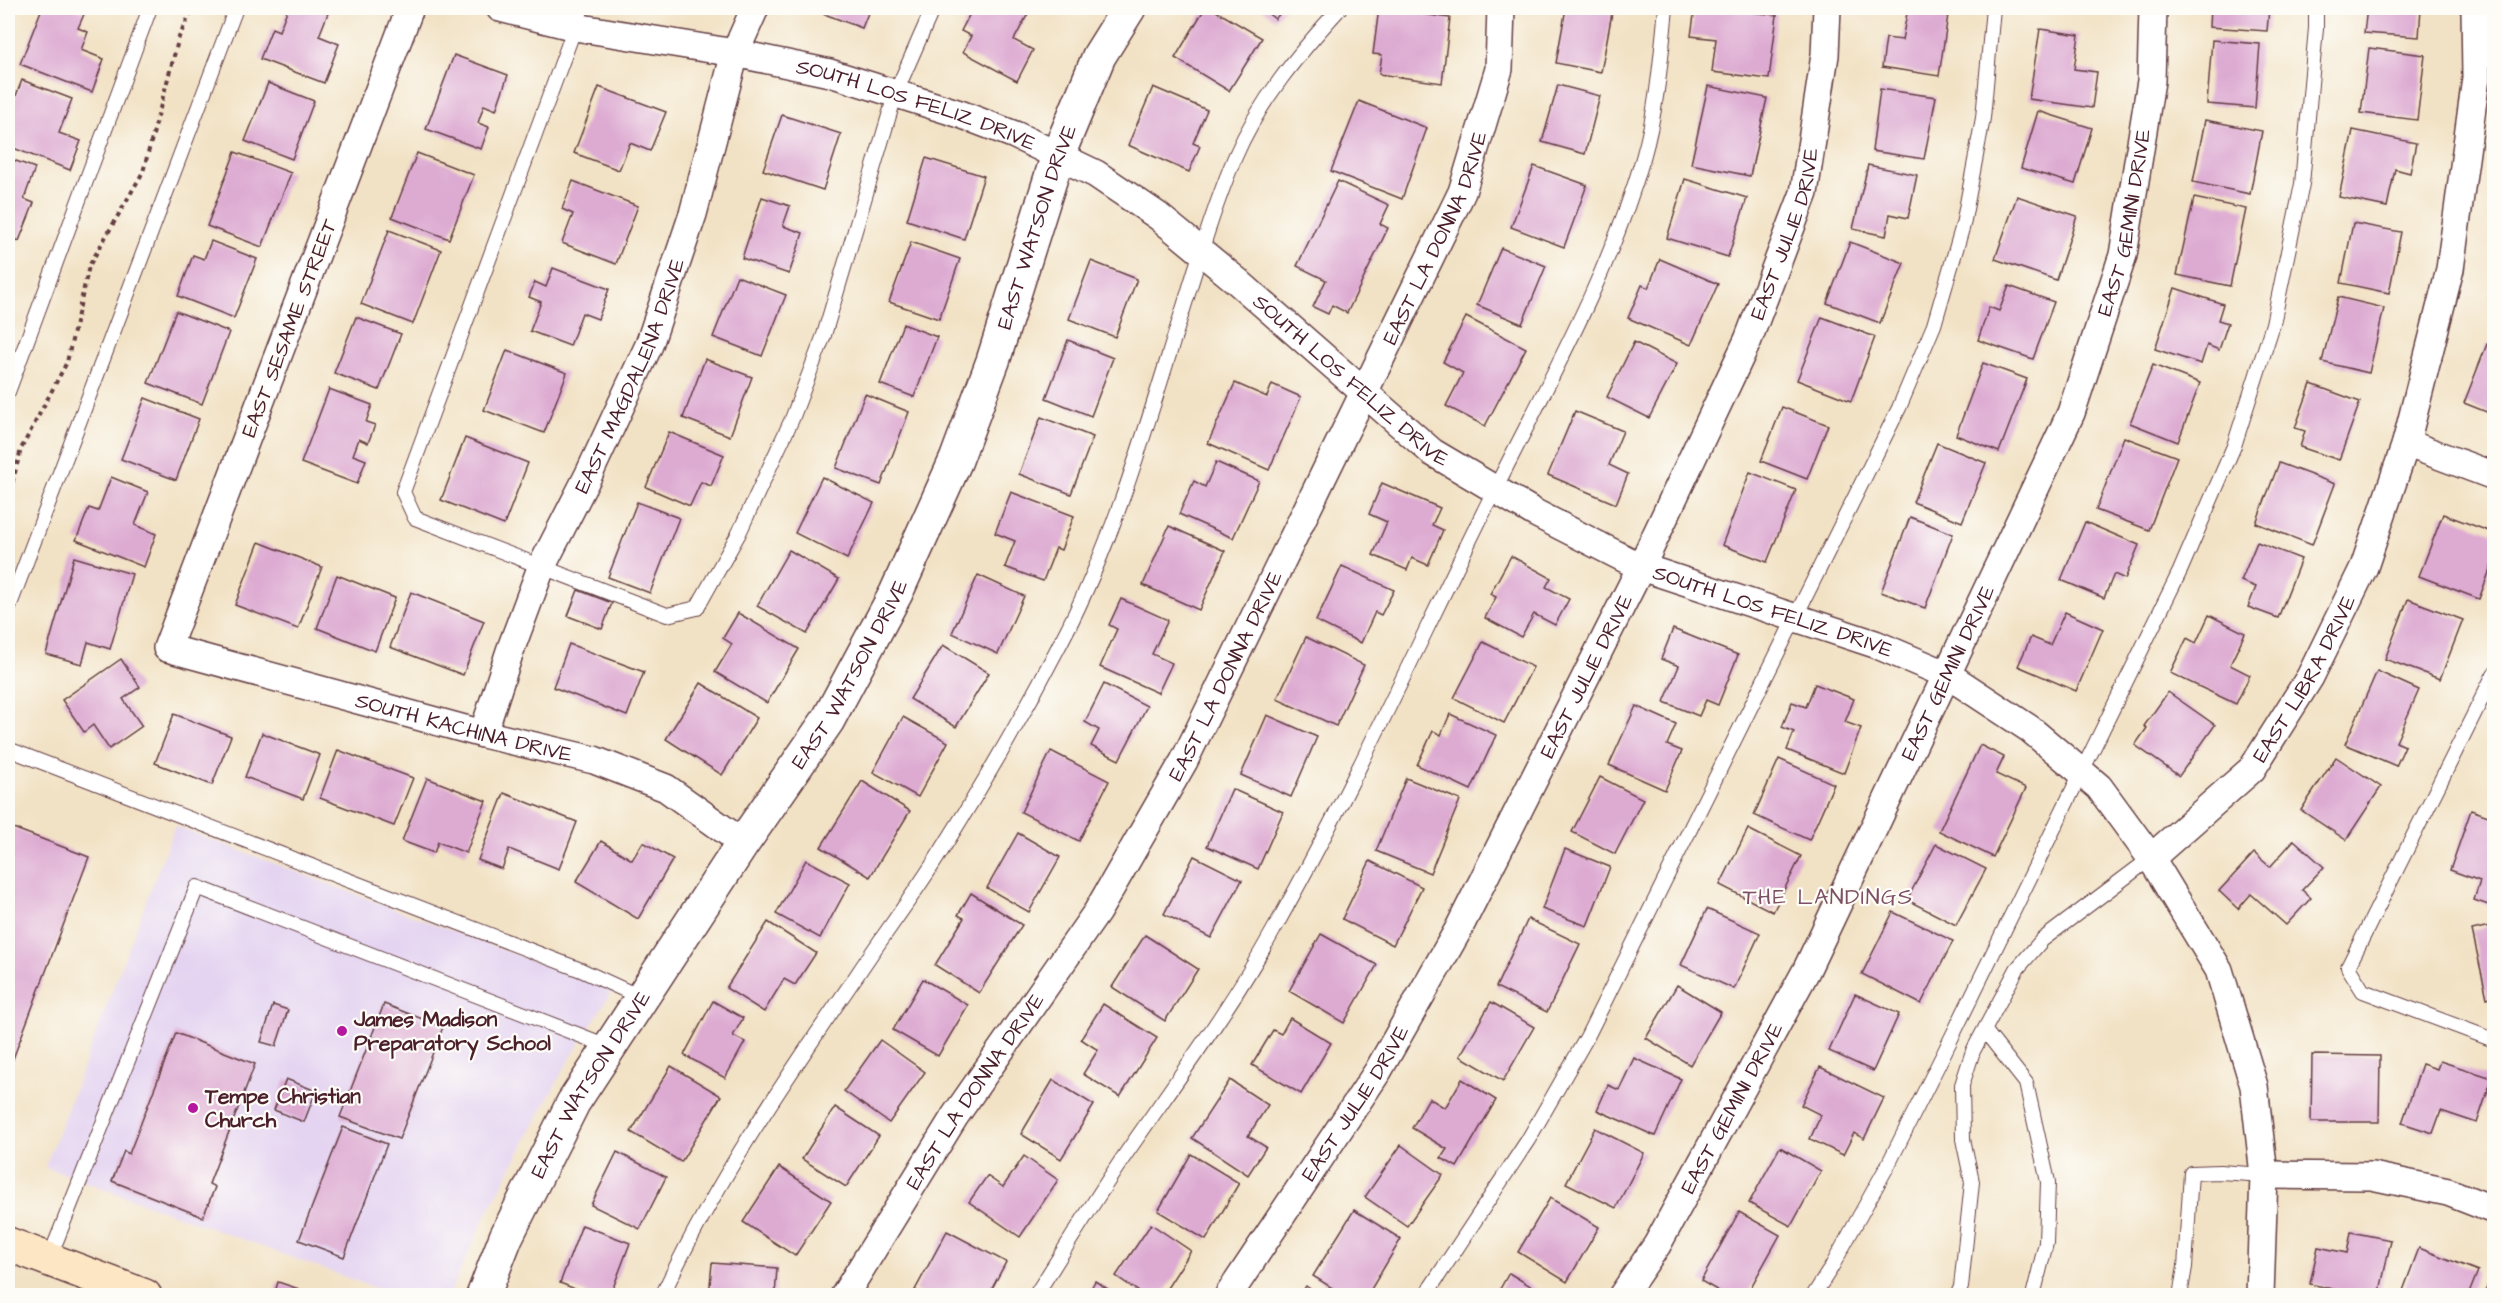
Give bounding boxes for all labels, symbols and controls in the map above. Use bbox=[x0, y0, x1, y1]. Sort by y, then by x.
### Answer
street label: SOUTH LOS FELIZ DRIVE bbox=[794, 52, 1041, 158]
street label: EAST WATSON DRIVE bbox=[990, 120, 1084, 333]
street label: EAST GEMINI DRIVE bbox=[2090, 126, 2158, 320]
street label: EAST LA DONNA DRIVE bbox=[1376, 127, 1495, 349]
street label: EAST JULIE DRIVE bbox=[1743, 145, 1826, 324]
street label: EAST SESAME STREET bbox=[234, 214, 345, 441]
street label: EAST MAGDALENA DRIVE bbox=[568, 254, 692, 498]
street label: SOUTH LOS FELIZ DRIVE bbox=[1246, 287, 1455, 474]
street label: SOUTH LOS FELIZ DRIVE bbox=[1649, 558, 1898, 665]
street label: EAST LA DONNA DRIVE bbox=[1162, 566, 1290, 786]
street label: EAST WATSON DRIVE bbox=[785, 574, 915, 775]
street label: EAST GEMINI DRIVE bbox=[1894, 580, 2002, 765]
street label: EAST JULIE DRIVE bbox=[1533, 589, 1640, 763]
street label: EAST LIBRA DRIVE bbox=[2246, 590, 2363, 768]
street label: SOUTH KACHINA DRIVE bbox=[352, 686, 576, 770]
district label: THE LANDINGS bbox=[1743, 882, 1913, 913]
street label: EAST WATSON DRIVE bbox=[524, 985, 658, 1183]
street label: EAST LA DONNA DRIVE bbox=[899, 987, 1052, 1195]
place label: James Madison Preparatory School bbox=[353, 1005, 552, 1061]
street label: EAST GEMINI DRIVE bbox=[1674, 1017, 1791, 1199]
street label: EAST JULIE DRIVE bbox=[1295, 1020, 1416, 1187]
marker: James Madison Preparatory School bbox=[335, 1024, 349, 1038]
place label: Tempe Christian Church bbox=[204, 1082, 361, 1135]
marker: Tempe Christian Church bbox=[186, 1101, 200, 1115]

